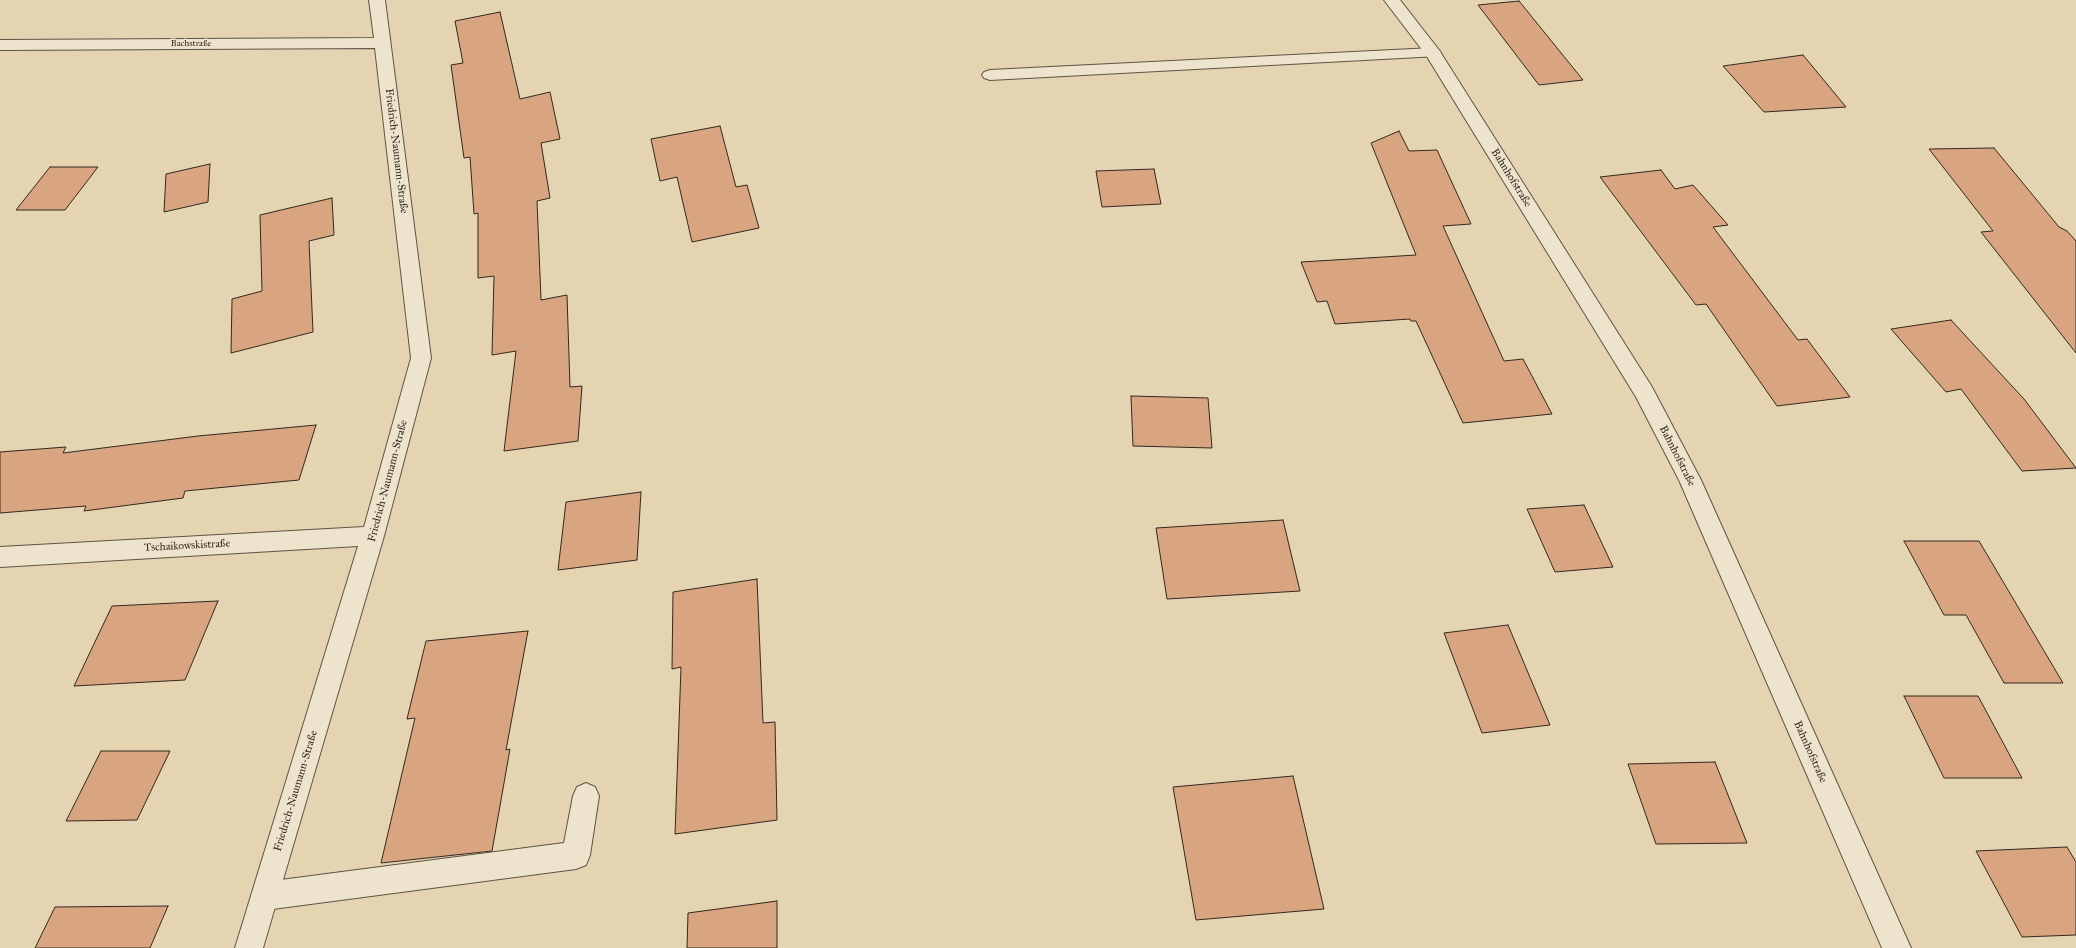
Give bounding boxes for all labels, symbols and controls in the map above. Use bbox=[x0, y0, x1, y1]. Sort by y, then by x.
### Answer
street label: Bachstraße bbox=[171, 39, 211, 49]
street label: Friedrich-Naumann-Straße bbox=[382, 88, 410, 214]
street label: Bahnhofstraße bbox=[1488, 146, 1534, 210]
street label: Friedrich-Naumann-Straße bbox=[365, 419, 411, 543]
street label: Bahnhofstraße bbox=[1656, 423, 1698, 489]
street label: Tschaikowskistraße bbox=[143, 537, 231, 555]
street label: Bahnhofstraße bbox=[1790, 719, 1830, 785]
street label: Friedrich-Naumann-Straße bbox=[271, 729, 321, 853]

